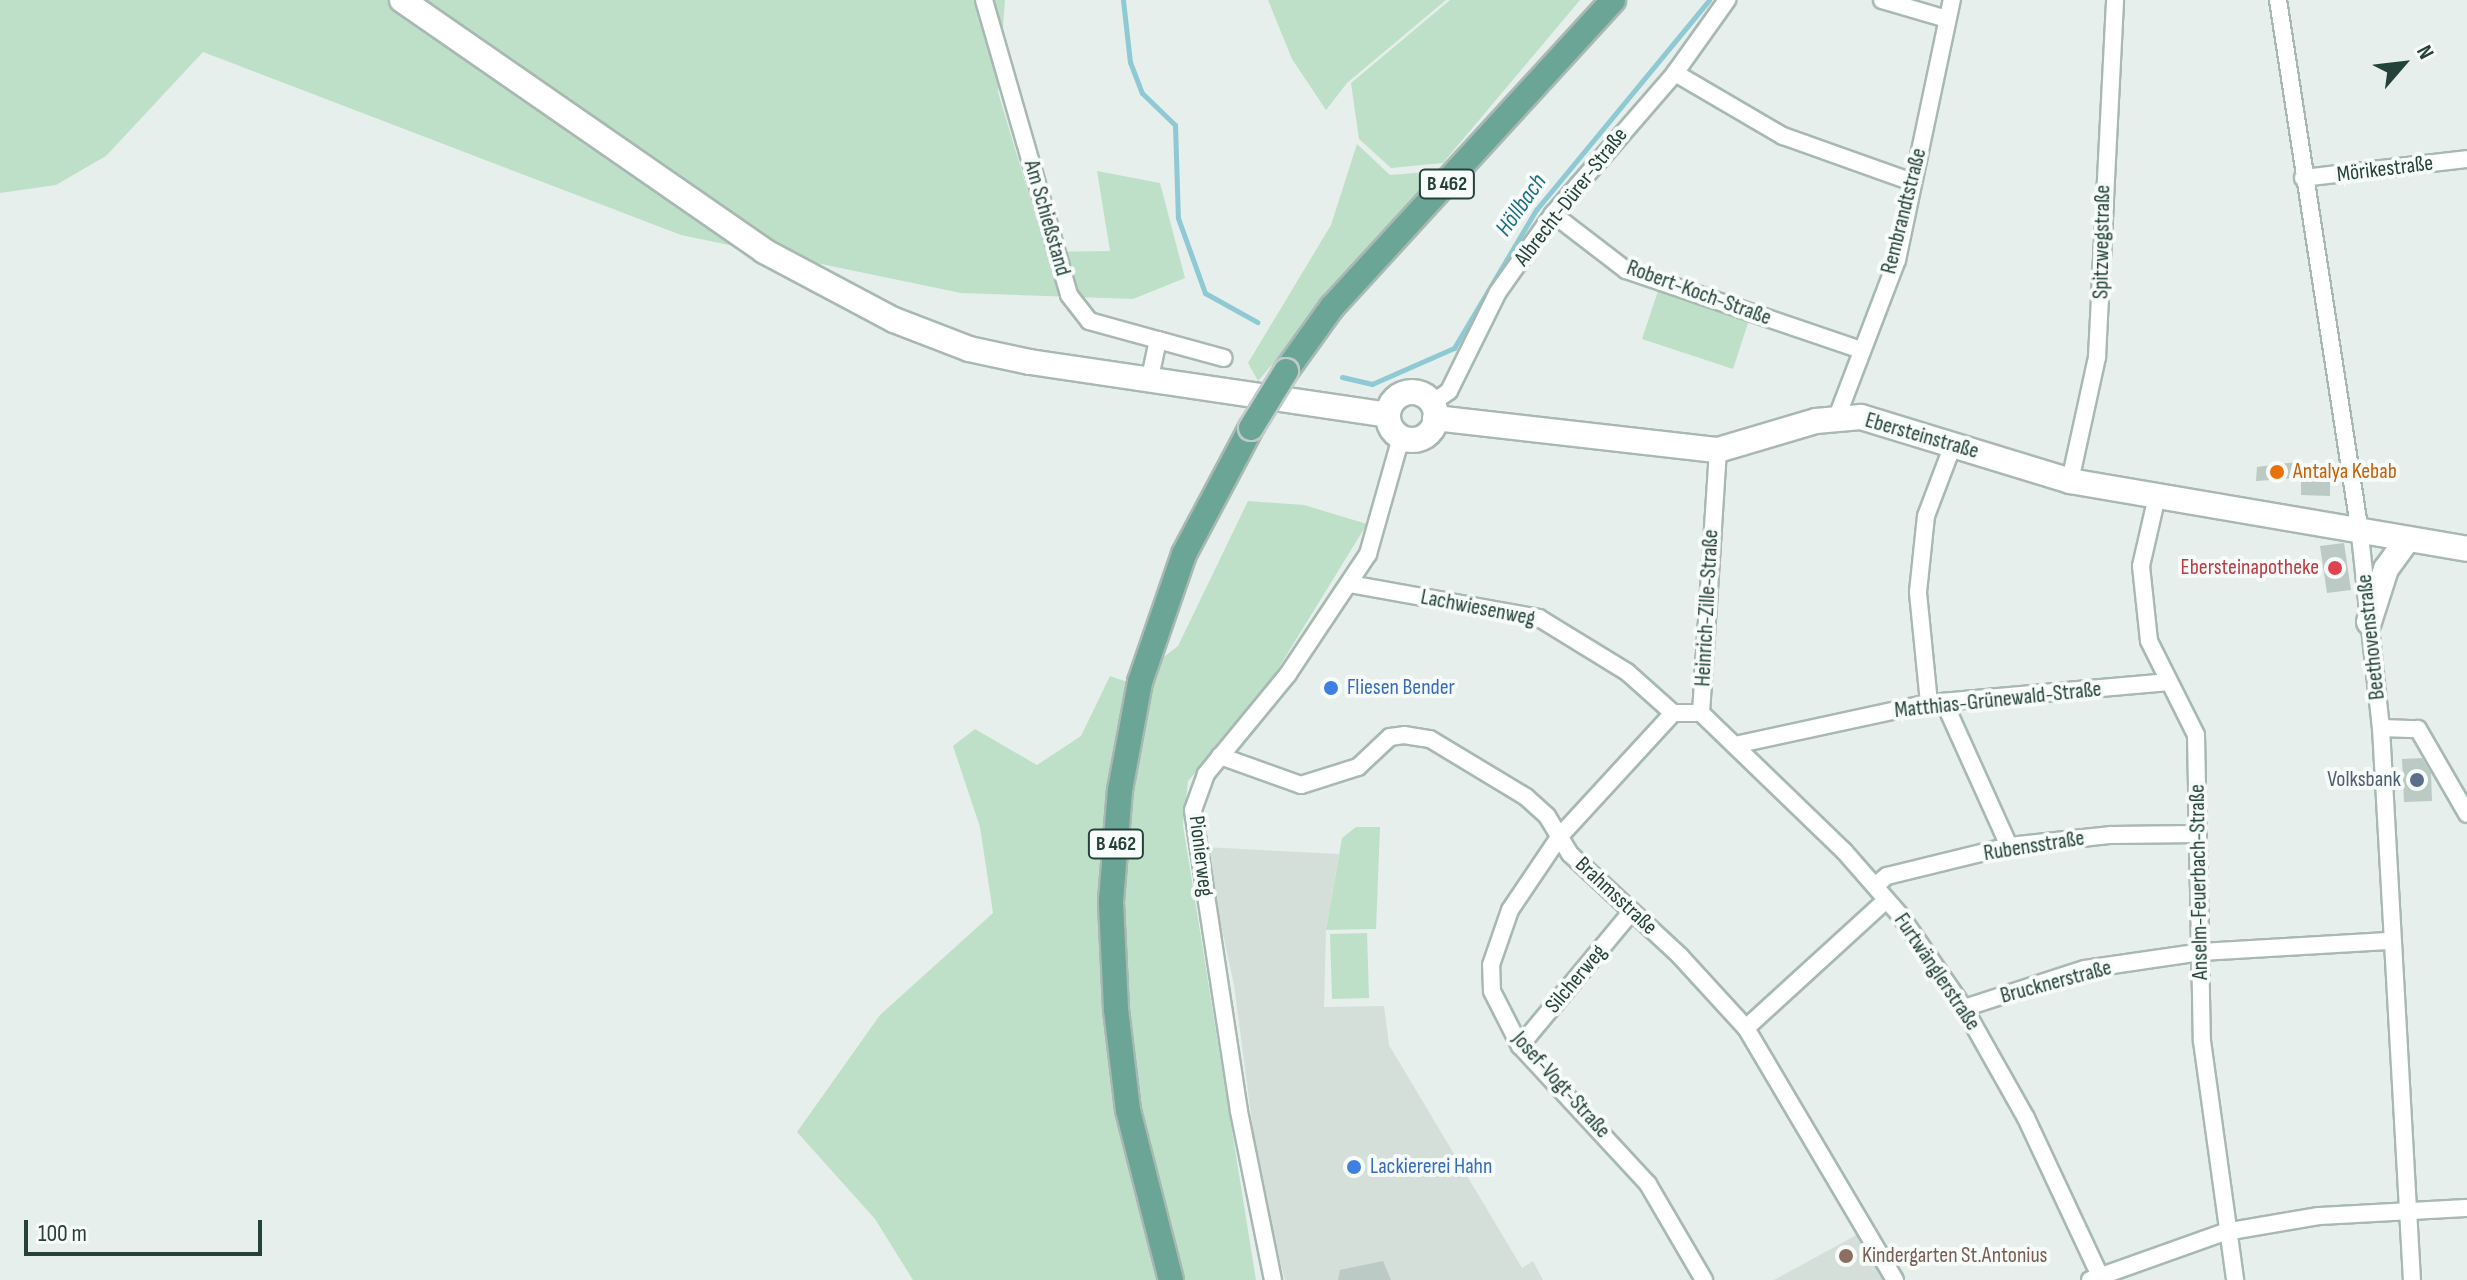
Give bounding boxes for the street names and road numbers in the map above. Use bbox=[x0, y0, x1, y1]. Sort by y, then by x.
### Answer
street label: Albrecht-Dürer-Straße bbox=[1509, 122, 1633, 272]
street label: Rembrandtstraße bbox=[1876, 145, 1932, 277]
street label: Mörikestraße bbox=[2335, 150, 2435, 188]
street label: Am Schießstand bbox=[1018, 157, 1076, 279]
road number: B 462 bbox=[1417, 168, 1477, 200]
street label: Spitzwegstraße bbox=[2088, 185, 2116, 299]
street label: Robert-Koch-Straße bbox=[1623, 255, 1775, 331]
street label: Ebersteinstraße bbox=[1862, 407, 1982, 465]
street label: Heinrich-Zille-Straße bbox=[1690, 529, 1724, 687]
street label: Beethovenstraße bbox=[2351, 573, 2391, 701]
street label: Lachwiesenweg bbox=[1418, 584, 1538, 632]
street label: Matthias-Grünewald-Straße bbox=[1893, 676, 2103, 724]
street label: Anselm-Feuerbach-Straße bbox=[2184, 784, 2214, 980]
street label: Pionierweg bbox=[1183, 814, 1219, 898]
street label: Rubensstraße bbox=[1982, 825, 2086, 867]
road number: B 462 bbox=[1086, 828, 1146, 860]
street label: Brahmsstraße bbox=[1570, 851, 1662, 941]
street label: Furtwänglerstraße bbox=[1888, 908, 1986, 1036]
street label: Silcherweg bbox=[1540, 939, 1612, 1019]
street label: Brucknerstraße bbox=[1998, 955, 2114, 1009]
street label: Josef-Vogt-Straße bbox=[1506, 1026, 1616, 1144]

